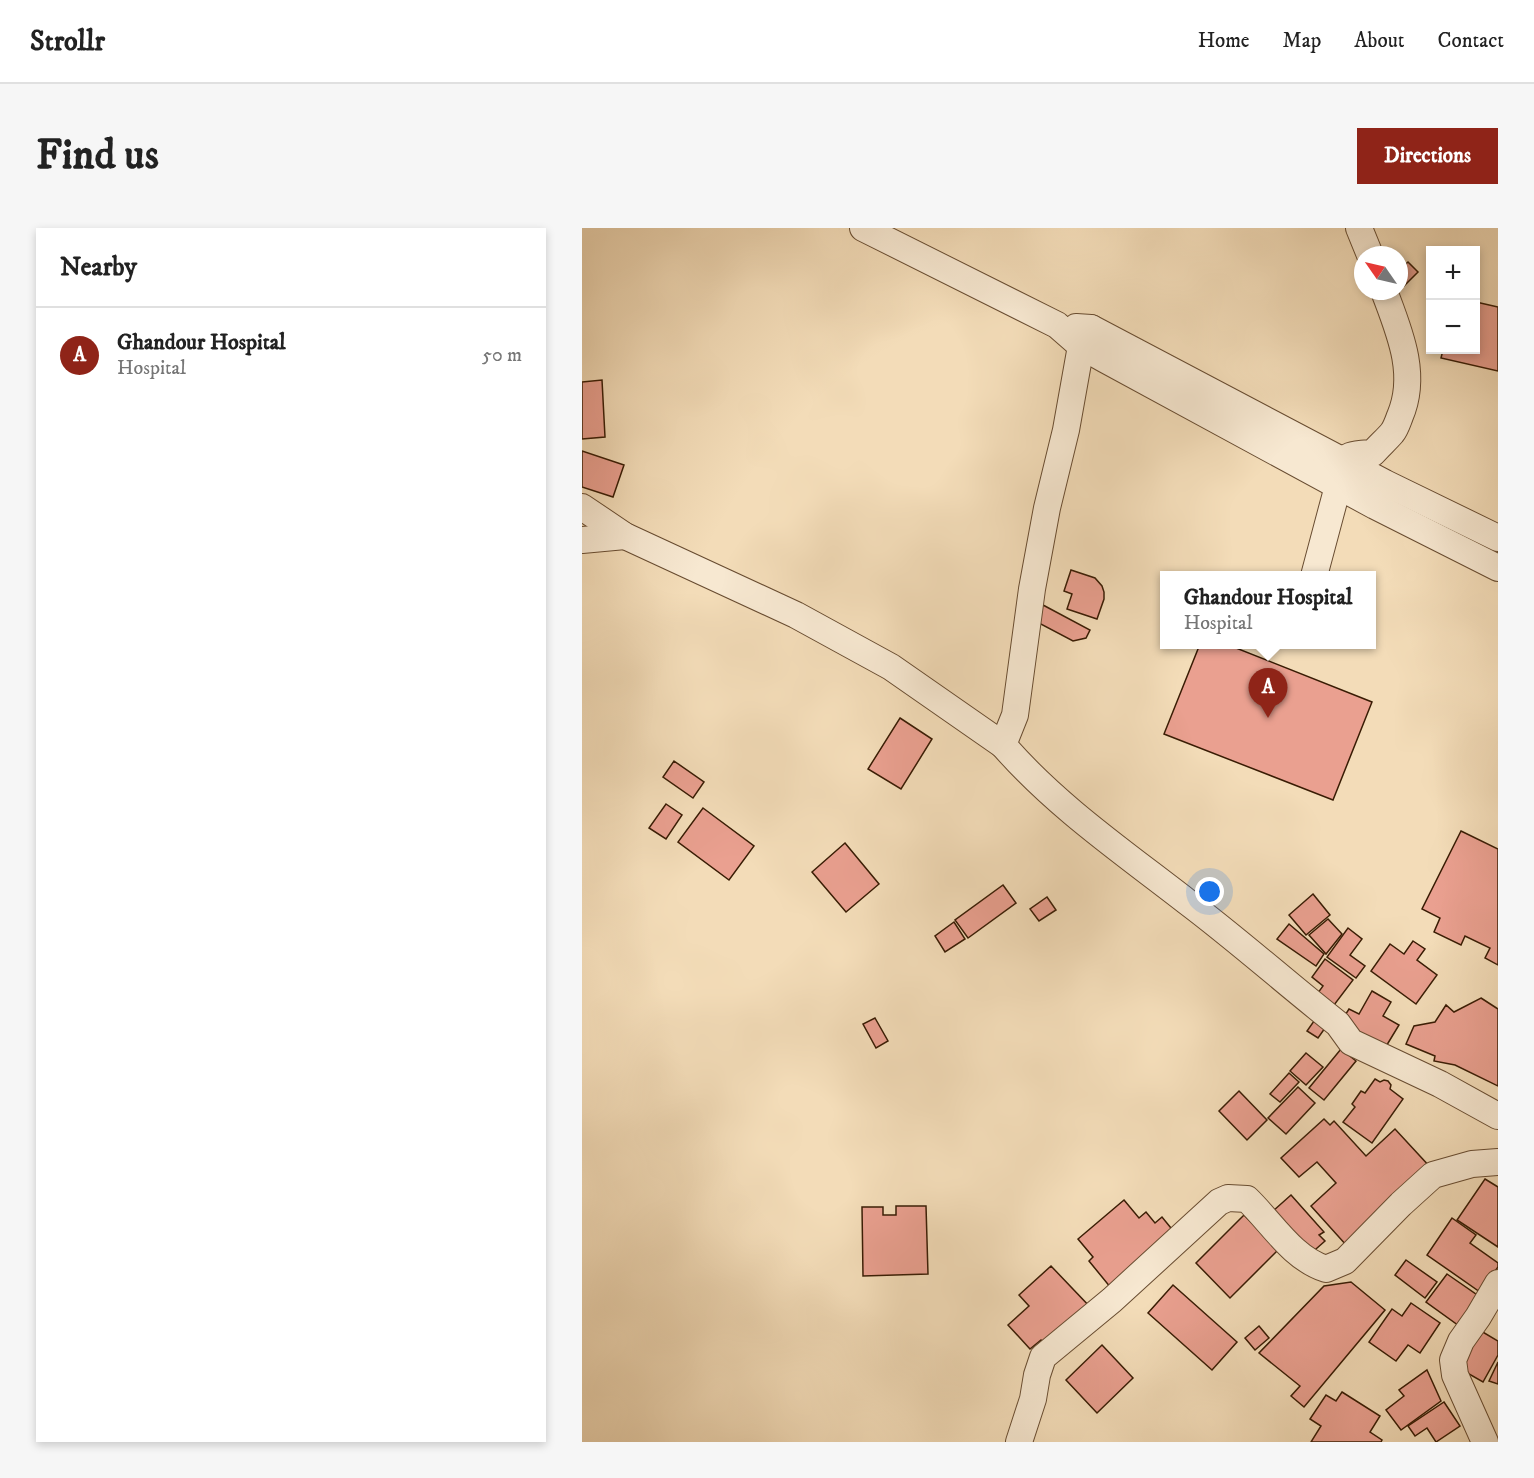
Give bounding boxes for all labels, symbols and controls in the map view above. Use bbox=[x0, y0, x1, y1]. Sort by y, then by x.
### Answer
text: Strollr bbox=[30, 24, 105, 59]
text: Home bbox=[1198, 28, 1250, 54]
text: Map bbox=[1283, 28, 1321, 54]
text: About bbox=[1354, 28, 1405, 54]
text: Contact bbox=[1438, 28, 1504, 54]
button: Directions bbox=[1357, 128, 1498, 184]
text: Find us bbox=[36, 130, 159, 182]
north arrow bbox=[1354, 246, 1408, 300]
map controls bbox=[1426, 246, 1480, 354]
button: + bbox=[1426, 246, 1480, 300]
text: Nearby bbox=[60, 251, 137, 284]
button: − bbox=[1426, 300, 1480, 354]
text: Ghandour Hospital bbox=[117, 329, 286, 356]
text: A bbox=[73, 343, 86, 368]
text: 50 m bbox=[482, 343, 522, 368]
text: Hospital bbox=[117, 356, 186, 381]
popup bbox=[1160, 571, 1376, 649]
text: Ghandour Hospital bbox=[1184, 584, 1352, 611]
text: Hospital bbox=[1184, 611, 1253, 636]
pin: A bbox=[1248, 668, 1288, 718]
your location bbox=[1195, 877, 1224, 906]

